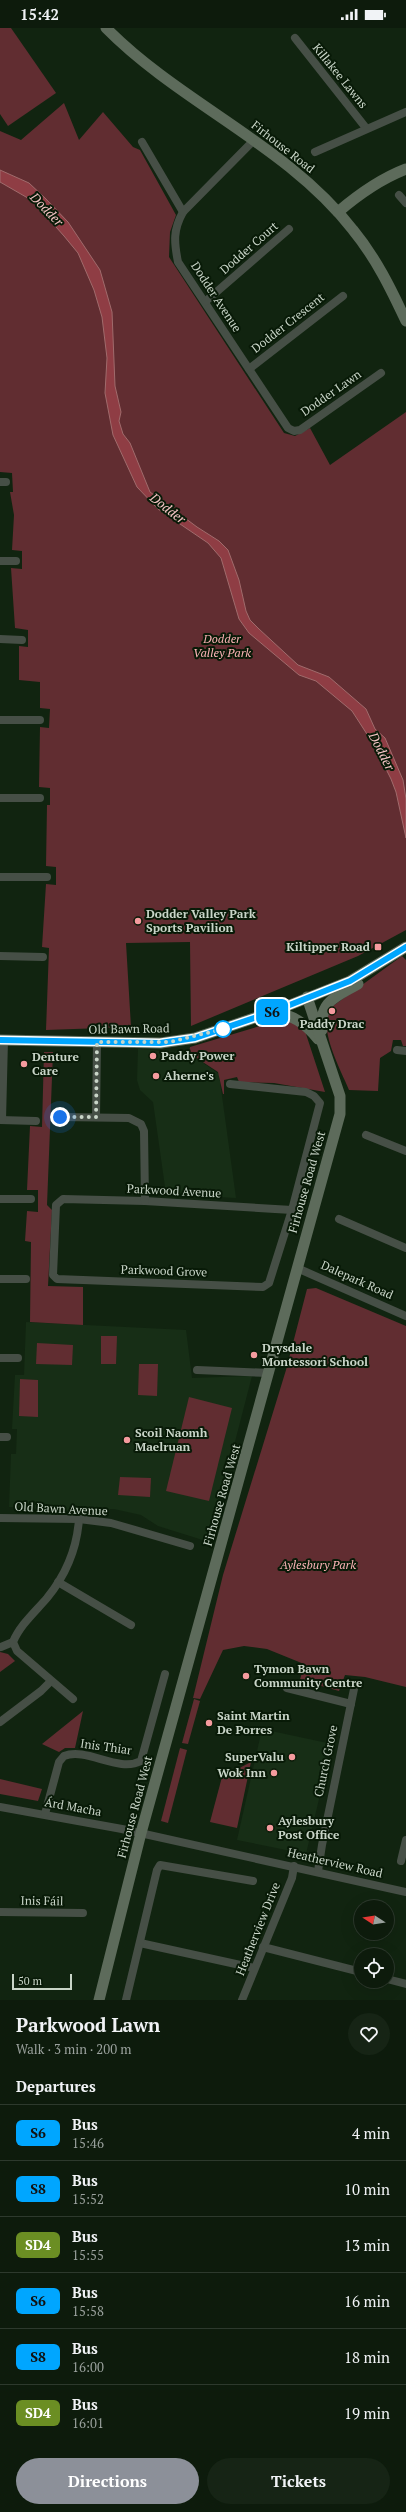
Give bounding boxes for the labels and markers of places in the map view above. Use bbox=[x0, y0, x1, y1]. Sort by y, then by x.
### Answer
place label: Dodder Valley Park Sports Pavilion bbox=[146, 906, 256, 935]
marker: Dodder Valley Park Sports Pavilion bbox=[133, 916, 143, 926]
place label: Kiltipper Road bbox=[286, 939, 371, 954]
marker: Kiltipper Road bbox=[373, 942, 383, 952]
marker: Paddy Drac bbox=[327, 1006, 337, 1016]
place label: Paddy Drac bbox=[300, 1016, 365, 1031]
unlabelled marker bbox=[214, 1020, 232, 1038]
place label: Paddy Power bbox=[161, 1048, 235, 1063]
place label: Denture Care bbox=[32, 1049, 79, 1078]
marker: Paddy Power bbox=[148, 1051, 158, 1061]
marker: Denture Care bbox=[19, 1059, 29, 1069]
place label: Aherne's bbox=[164, 1068, 214, 1083]
marker: Aherne's bbox=[151, 1071, 161, 1081]
place label: Drysdale Montessori School bbox=[262, 1340, 368, 1369]
marker: Drysdale Montessori School bbox=[249, 1350, 259, 1360]
place label: Scoil Naomh Maelruan bbox=[135, 1425, 208, 1454]
marker: Scoil Naomh Maelruan bbox=[122, 1435, 132, 1445]
place label: Tymon Bawn Community Centre bbox=[254, 1661, 363, 1690]
marker: Tymon Bawn Community Centre bbox=[241, 1671, 251, 1681]
place label: Saint Martin De Porres bbox=[217, 1708, 290, 1737]
marker: Saint Martin De Porres bbox=[204, 1718, 214, 1728]
place label: SuperValu bbox=[225, 1749, 285, 1764]
marker: SuperValu bbox=[287, 1752, 297, 1762]
place label: Wok Inn bbox=[217, 1765, 266, 1780]
marker: Wok Inn bbox=[269, 1768, 279, 1778]
place label: Aylesbury Post Office bbox=[278, 1813, 340, 1842]
marker: Aylesbury Post Office bbox=[265, 1823, 275, 1833]

